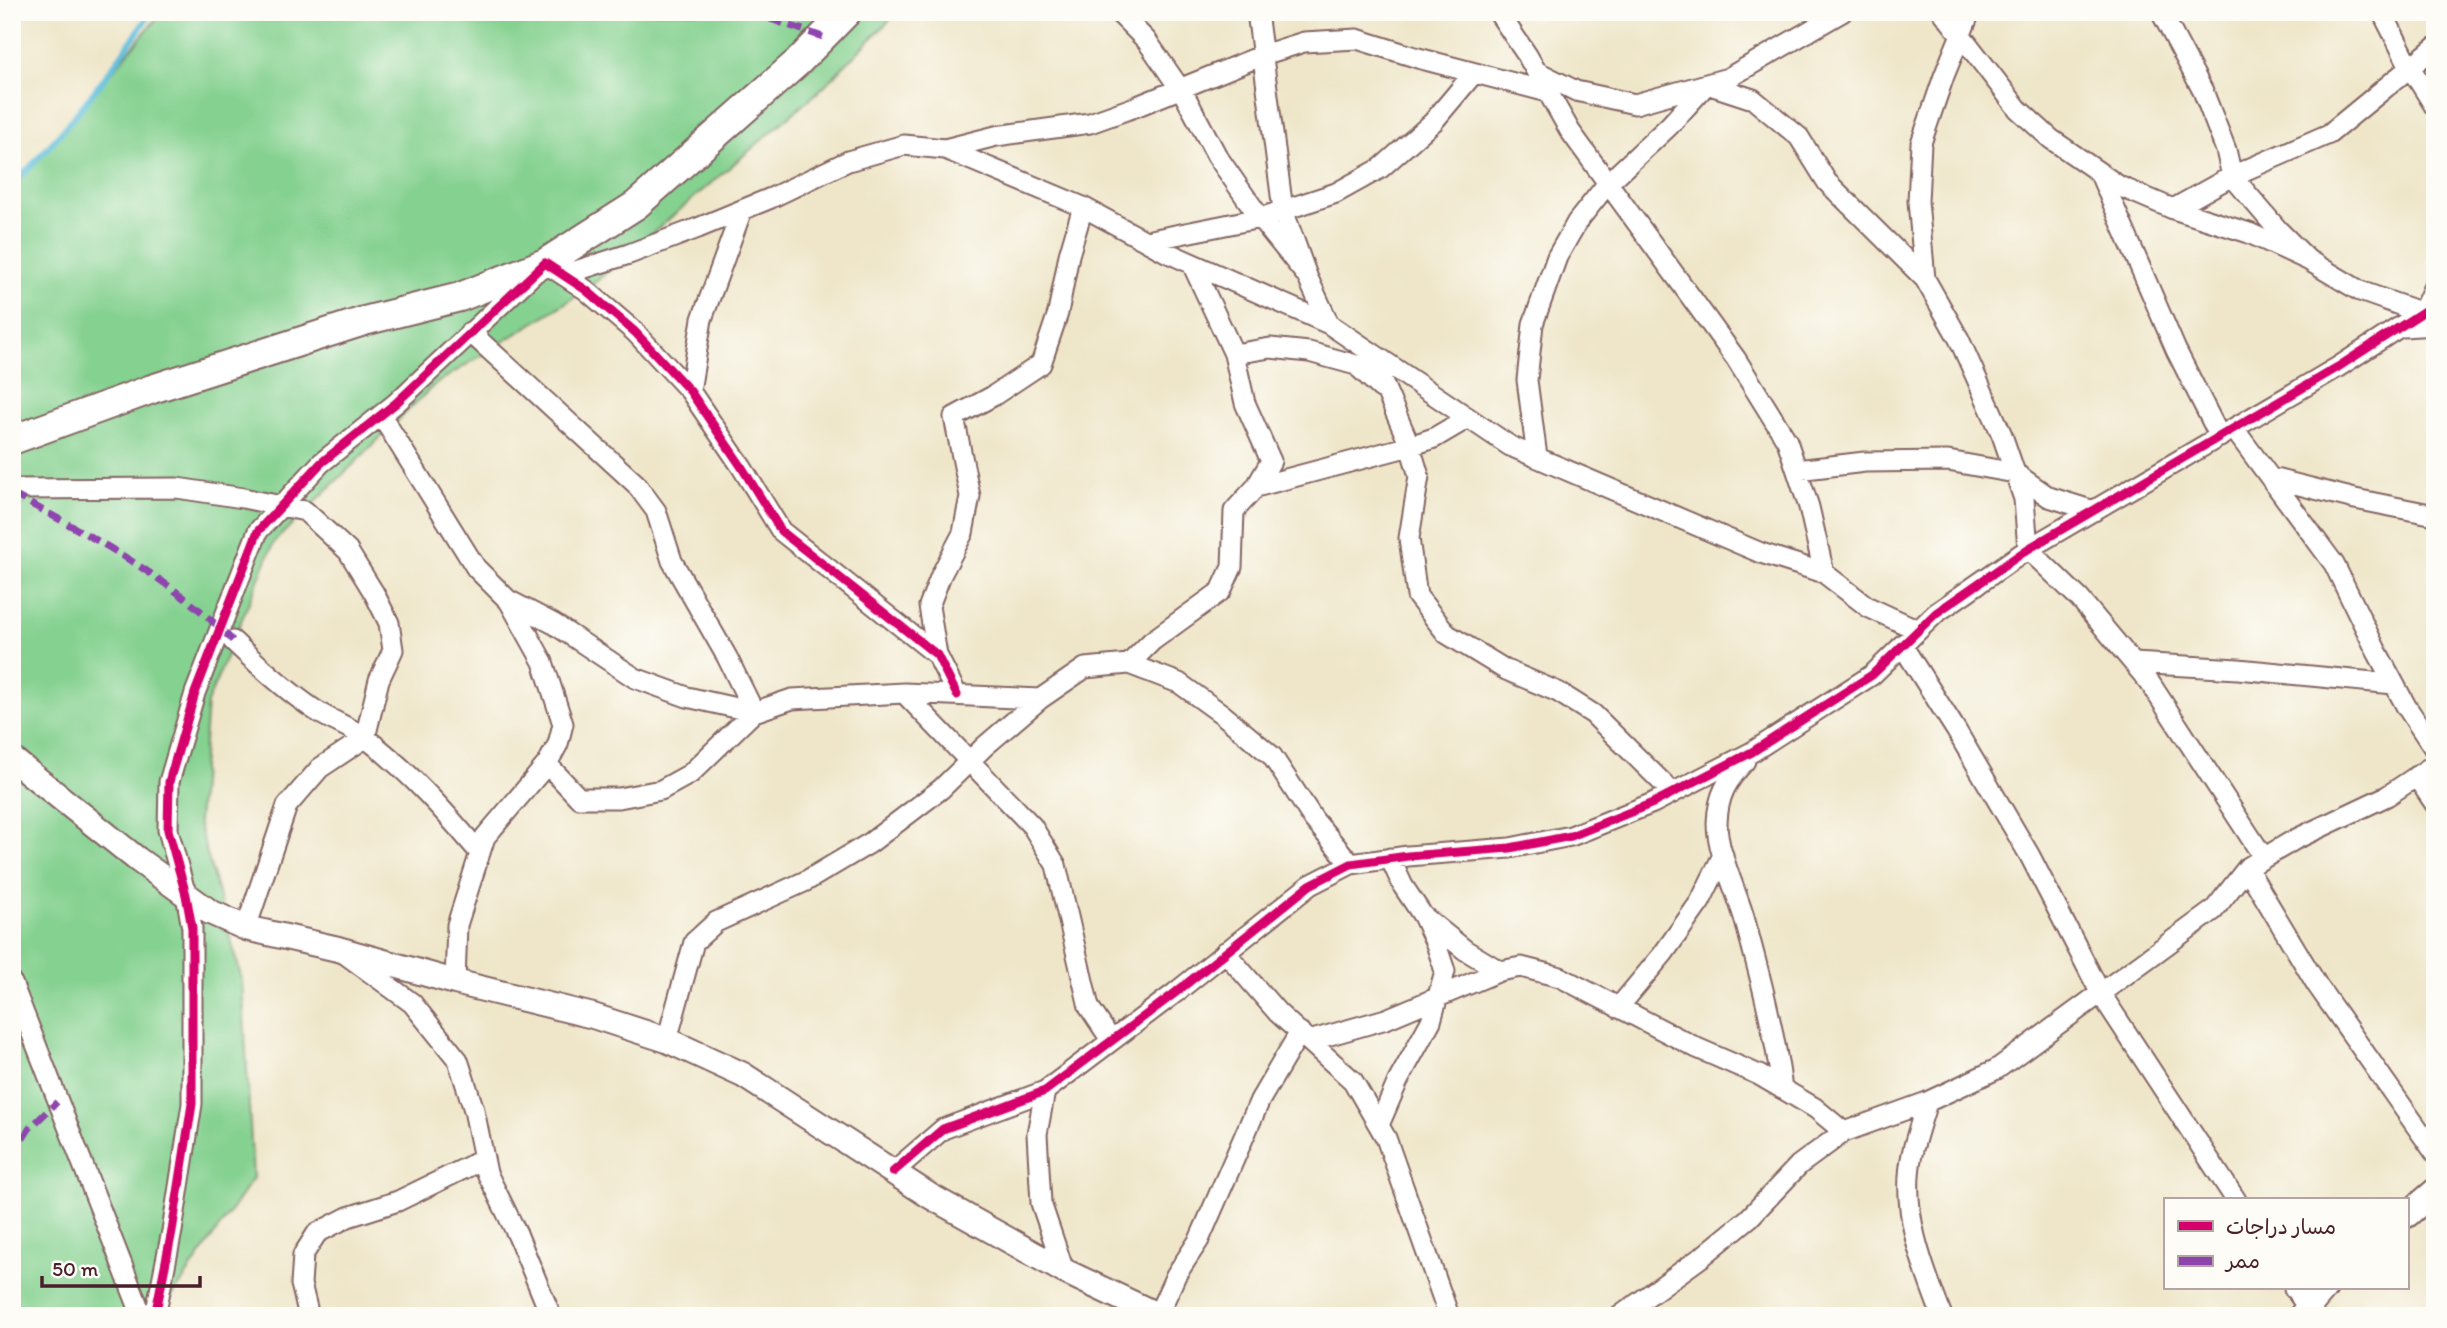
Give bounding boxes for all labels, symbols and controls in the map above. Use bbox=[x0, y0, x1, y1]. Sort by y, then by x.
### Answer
legend bbox=[2164, 1198, 2408, 1290]
text: مسار دراجات bbox=[2226, 1214, 2336, 1239]
scale bar bbox=[42, 1244, 200, 1288]
text: ممر bbox=[2224, 1248, 2260, 1273]
text: 50 m bbox=[52, 1256, 99, 1281]

